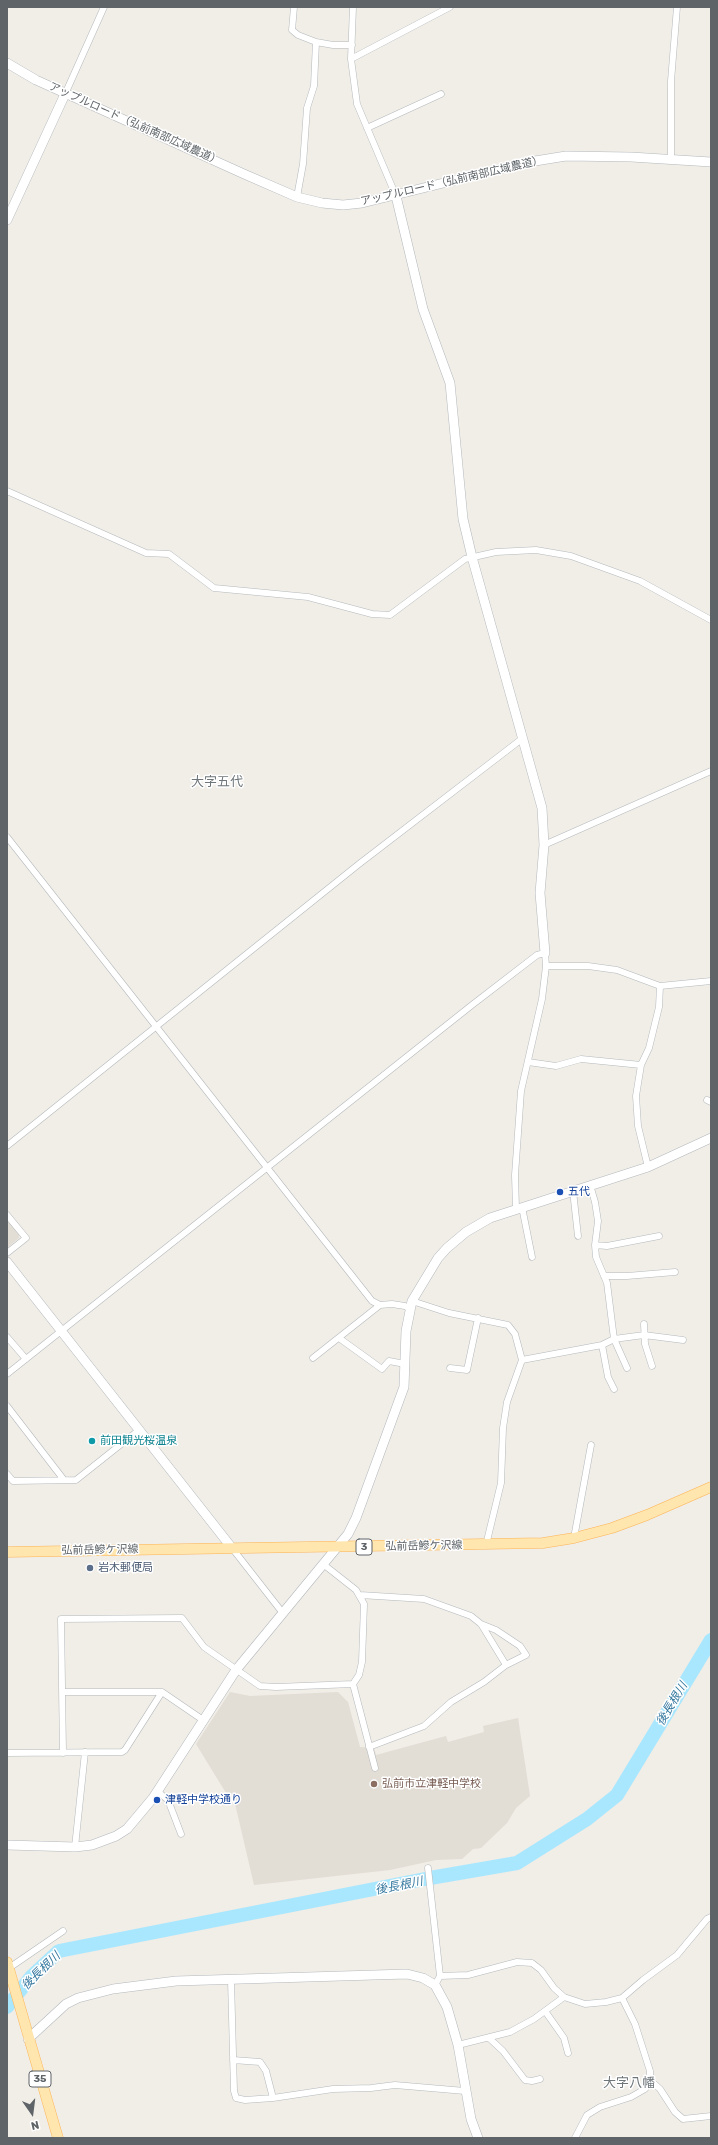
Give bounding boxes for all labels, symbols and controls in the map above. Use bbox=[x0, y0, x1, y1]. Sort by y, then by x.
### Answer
street label: アップルロード（弘前南部広域農道） bbox=[47, 80, 223, 168]
street label: アップルロード（弘前南部広域農道） bbox=[359, 154, 545, 208]
district label: 大字五代 bbox=[191, 774, 243, 790]
place label: 五代 bbox=[568, 1185, 590, 1199]
marker: 五代 bbox=[555, 1187, 565, 1197]
place label: 前田観光桜温泉 bbox=[100, 1434, 177, 1448]
marker: 前田観光桜温泉 bbox=[87, 1436, 97, 1446]
road number: 3 bbox=[356, 1539, 372, 1555]
street label: 弘前岳鰺ケ沢線 bbox=[385, 1539, 463, 1553]
street label: 弘前岳鰺ケ沢線 bbox=[61, 1543, 139, 1557]
place label: 岩木郵便局 bbox=[98, 1561, 153, 1575]
marker: 岩木郵便局 bbox=[85, 1563, 95, 1573]
water label: 後長根川 bbox=[653, 1680, 691, 1728]
place label: 弘前市立津軽中学校 bbox=[382, 1777, 481, 1791]
marker: 弘前市立津軽中学校 bbox=[369, 1779, 379, 1789]
place label: 津軽中学校通り bbox=[165, 1793, 242, 1807]
marker: 津軽中学校通り bbox=[152, 1795, 162, 1805]
water label: 後長根川 bbox=[374, 1874, 424, 1898]
water label: 後長根川 bbox=[19, 1949, 63, 1993]
road number: 35 bbox=[29, 2071, 51, 2087]
district label: 大字八幡 bbox=[603, 2075, 655, 2091]
north arrow bbox=[12, 2093, 52, 2133]
text: N bbox=[30, 2118, 40, 2132]

